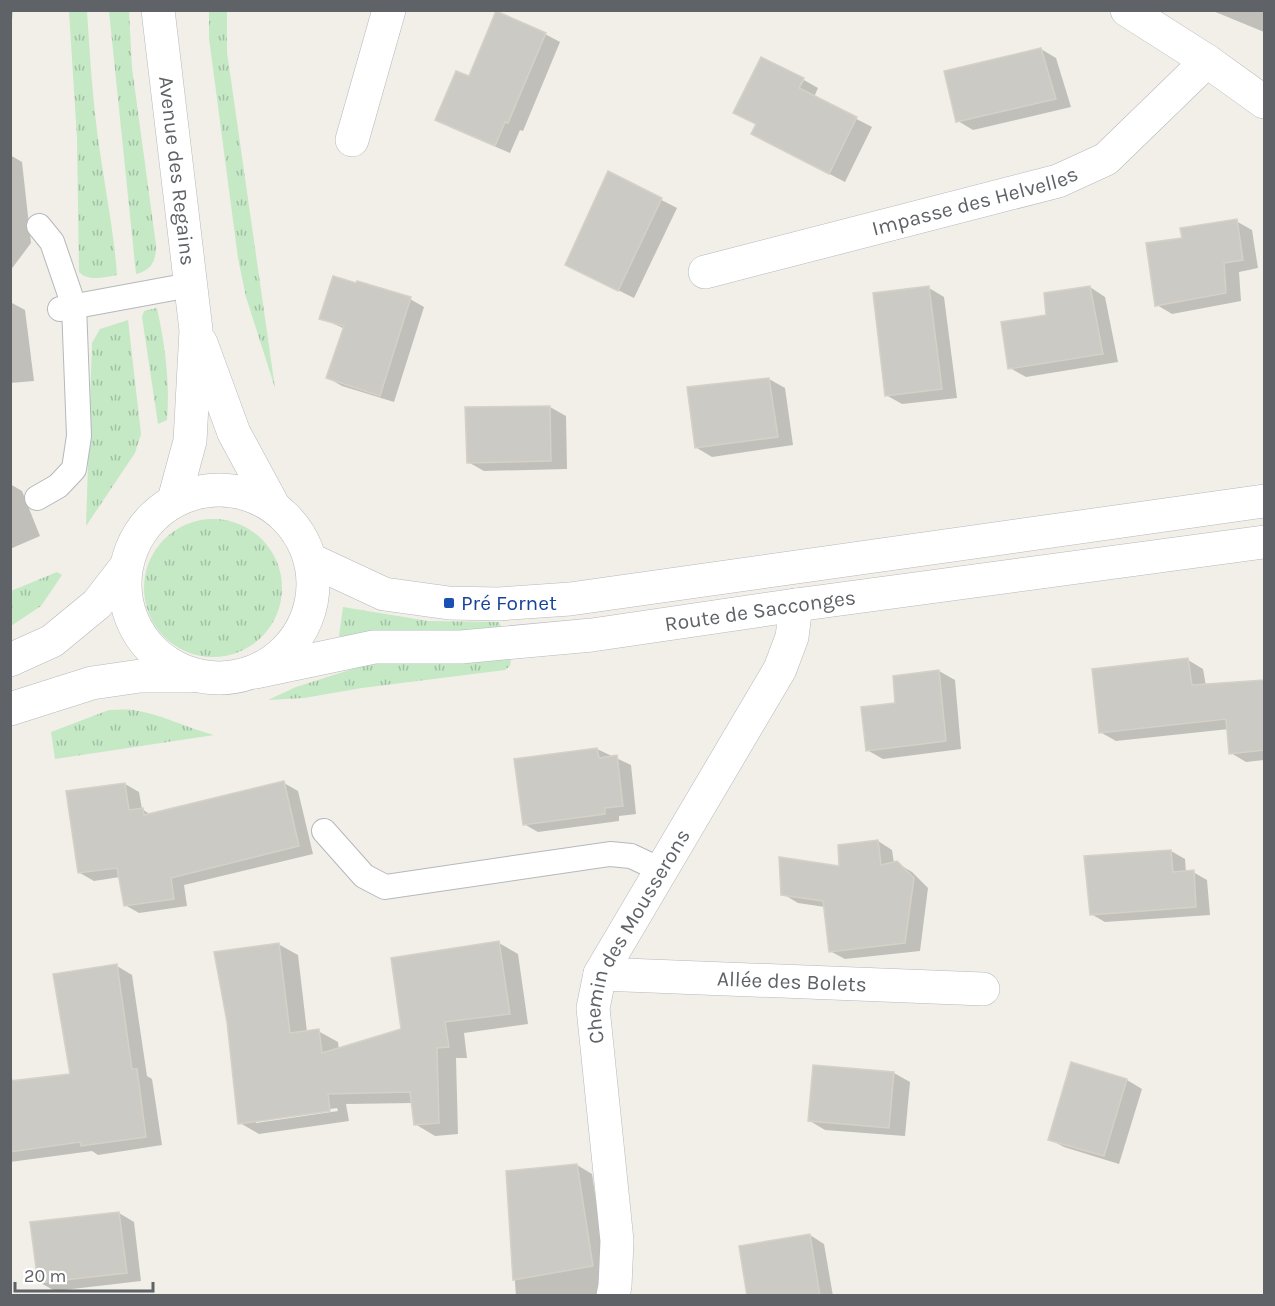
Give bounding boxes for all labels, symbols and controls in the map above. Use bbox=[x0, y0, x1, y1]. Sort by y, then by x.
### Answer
street label: Avenue des Regains bbox=[154, 75, 200, 267]
street label: Impasse des Helvelles bbox=[869, 162, 1082, 240]
street label: Route de Sacconges bbox=[663, 585, 857, 636]
place label: Pré Fornet bbox=[461, 591, 557, 615]
marker: Pré Fornet bbox=[442, 596, 456, 610]
street label: Chemin des Mousserons bbox=[581, 825, 695, 1045]
street label: Allée des Bolets bbox=[716, 967, 867, 996]
scale bar bbox=[15, 1255, 153, 1293]
text: 20 m bbox=[24, 1265, 66, 1287]

